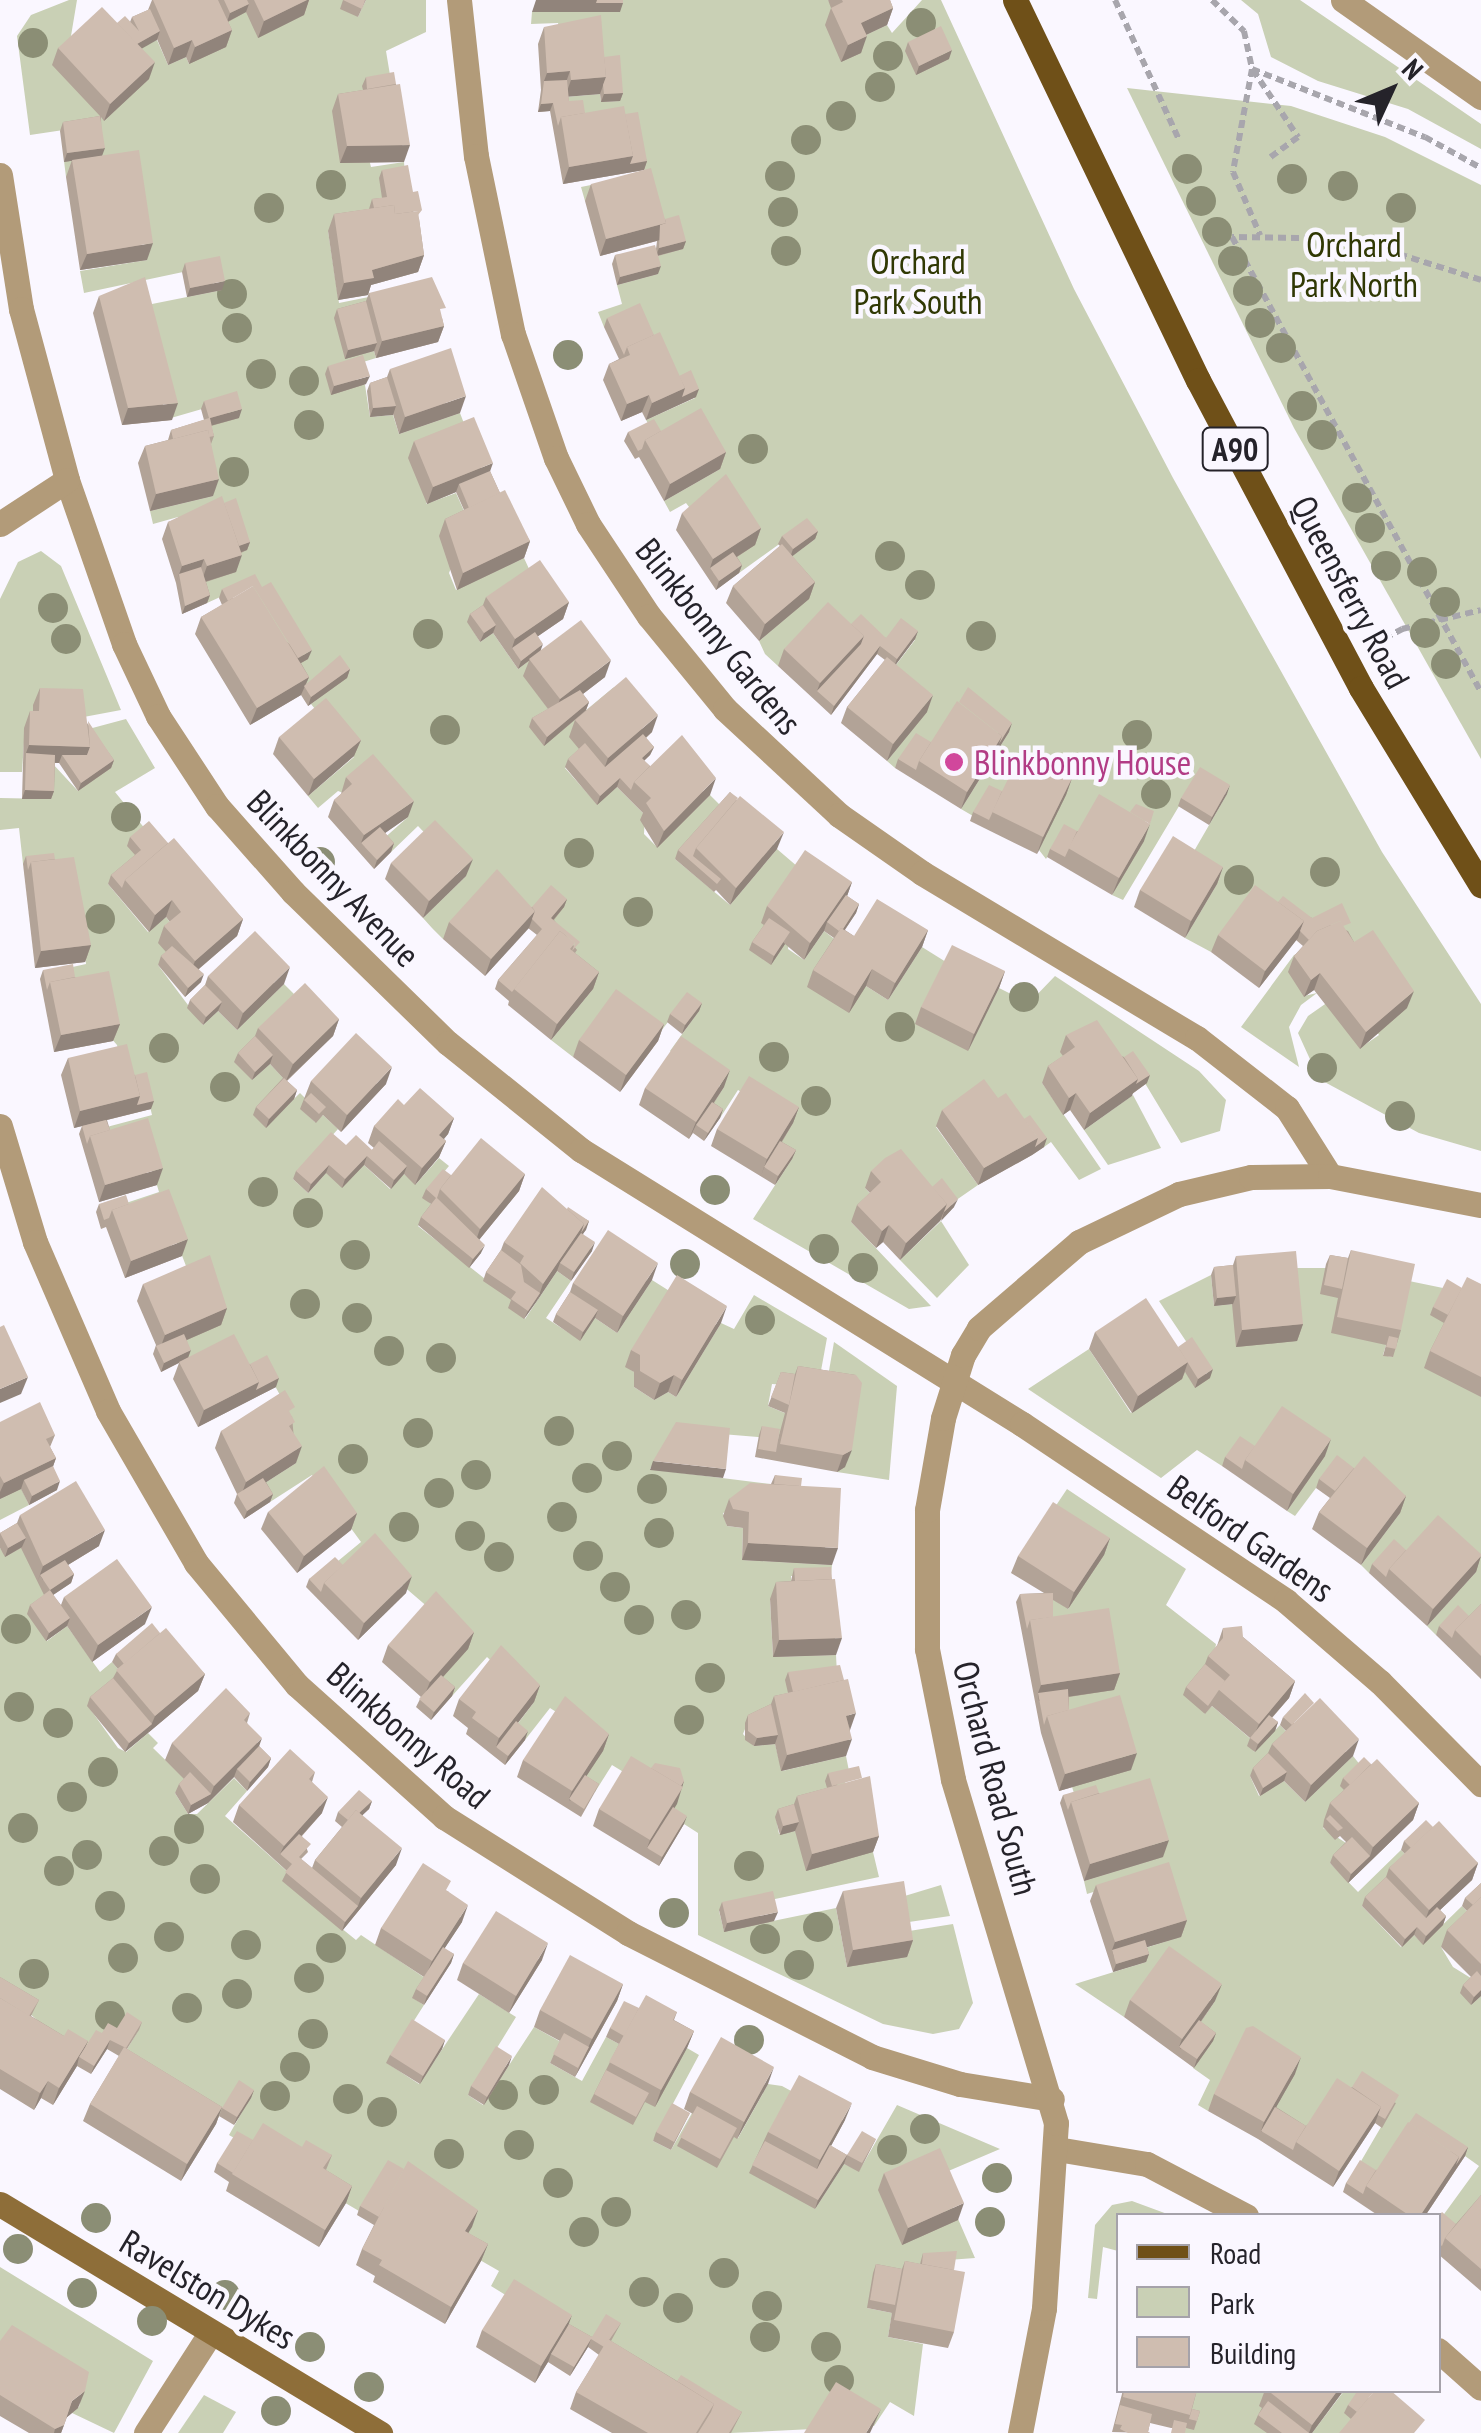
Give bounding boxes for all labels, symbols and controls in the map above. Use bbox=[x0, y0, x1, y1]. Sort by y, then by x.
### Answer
north arrow bbox=[1341, 40, 1441, 140]
text: N bbox=[1394, 51, 1432, 87]
park label: Orchard Park North bbox=[1290, 223, 1418, 305]
park label: Orchard Park South bbox=[853, 240, 983, 322]
road number: A90 bbox=[1200, 422, 1270, 476]
street label: Queensferry Road bbox=[1282, 488, 1420, 696]
street label: Blinkbonny Gardens bbox=[627, 529, 811, 743]
place label: Blinkbonny House bbox=[974, 741, 1192, 783]
marker: Blinkbonny House bbox=[943, 751, 965, 773]
street label: Blinkbonny Avenue bbox=[239, 780, 429, 976]
street label: Belford Gardens bbox=[1160, 1466, 1342, 1610]
street label: Blinkbonny Road bbox=[319, 1653, 499, 1817]
street label: Orchard Road South bbox=[945, 1657, 1047, 1899]
legend bbox=[1116, 2213, 1441, 2393]
street label: Ravelston Dykes bbox=[113, 2220, 303, 2358]
text: Road bbox=[1210, 2233, 1261, 2272]
text: Park bbox=[1210, 2283, 1255, 2322]
text: Building bbox=[1210, 2333, 1296, 2372]

